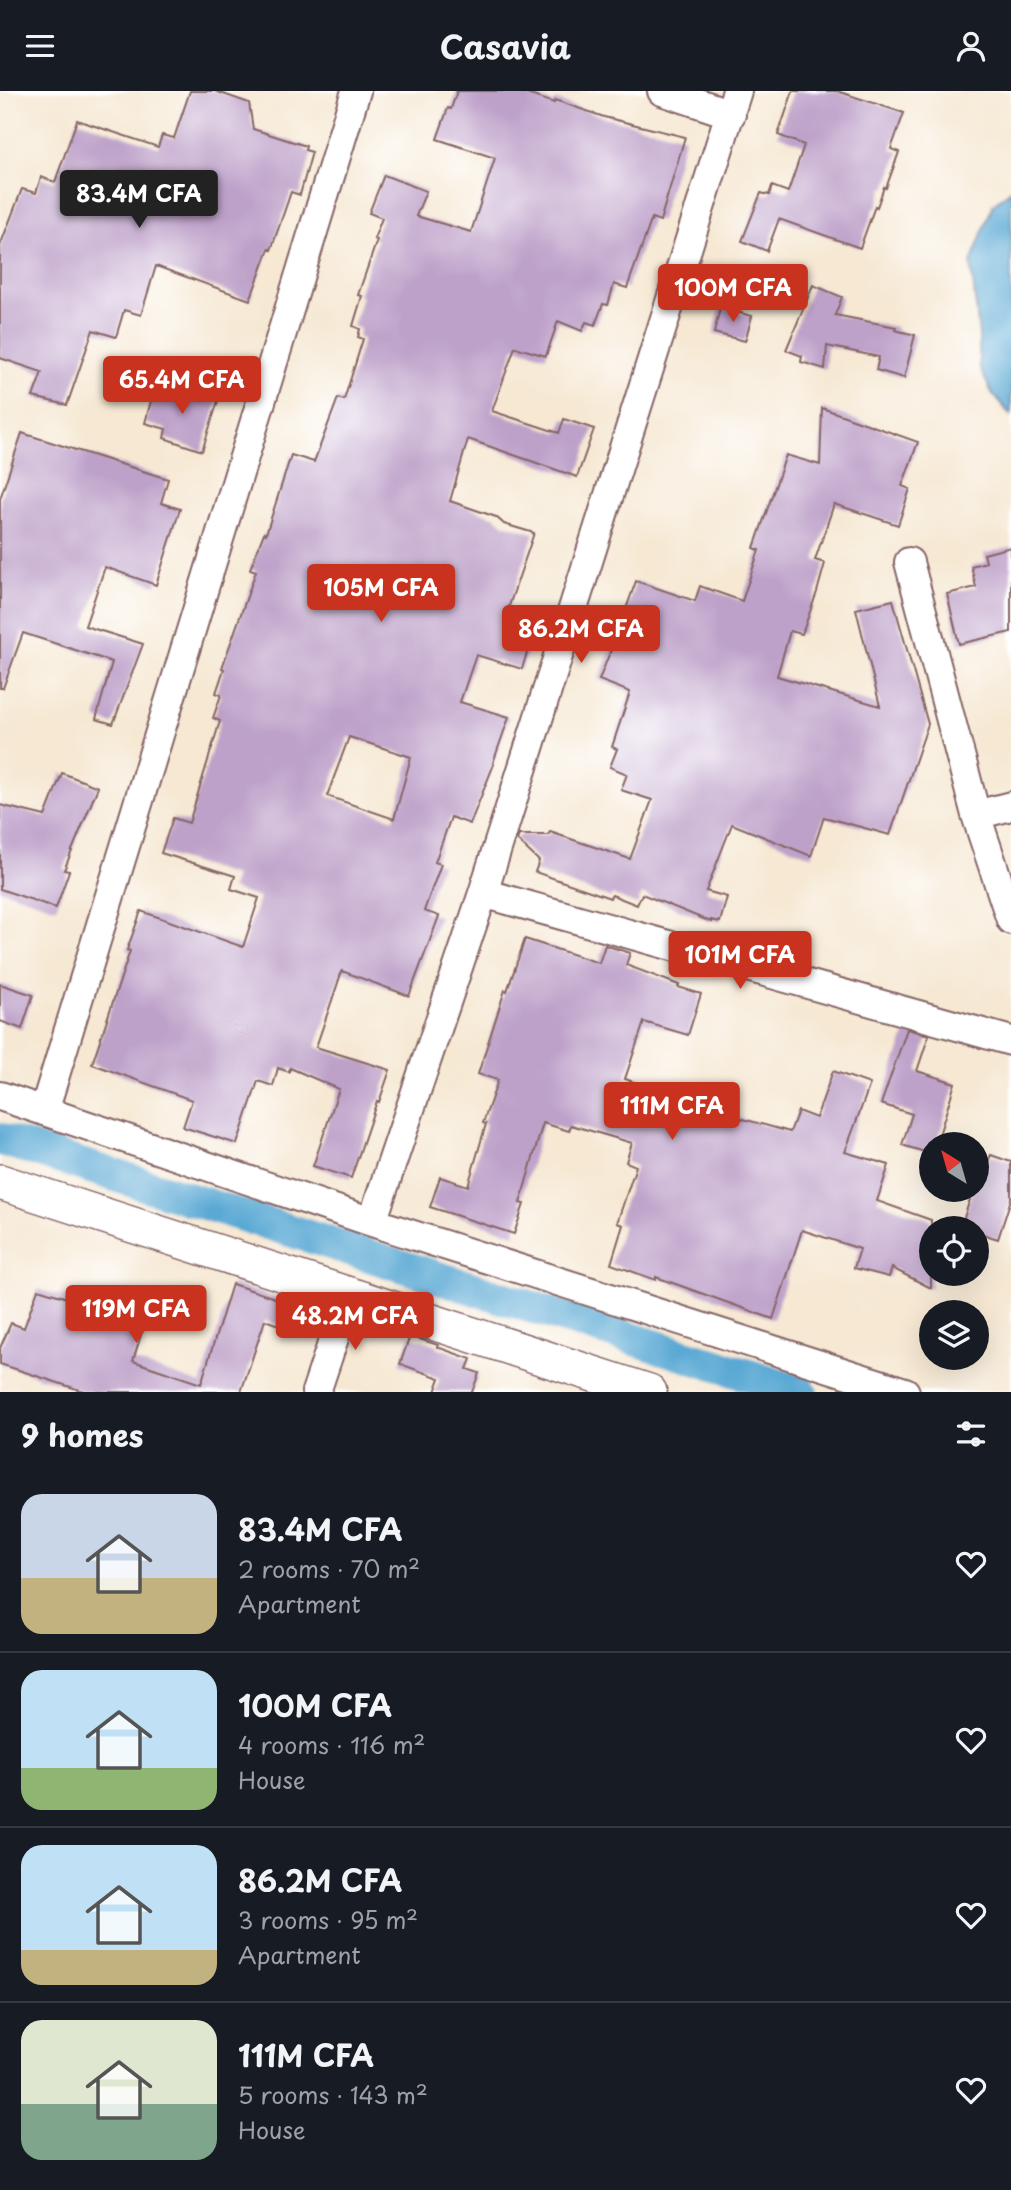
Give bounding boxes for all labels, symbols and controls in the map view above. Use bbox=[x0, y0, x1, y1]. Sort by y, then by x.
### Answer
text: Casavia bbox=[440, 22, 571, 70]
icon: menu bbox=[21, 27, 59, 65]
icon: person bbox=[952, 27, 990, 65]
pin: 83.4M CFA bbox=[59, 171, 219, 230]
text: 83.4M CFA bbox=[76, 175, 202, 210]
pin: 100M CFA bbox=[661, 265, 805, 324]
text: 100M CFA bbox=[674, 269, 792, 304]
pin: 65.4M CFA bbox=[102, 357, 262, 416]
text: 65.4M CFA bbox=[119, 361, 245, 396]
pin: 105M CFA bbox=[309, 565, 453, 624]
text: 105M CFA bbox=[323, 569, 439, 604]
pin: 86.2M CFA bbox=[501, 605, 661, 665]
text: 86.2M CFA bbox=[518, 610, 644, 645]
pin: 101M CFA bbox=[668, 932, 812, 991]
text: 101M CFA bbox=[685, 936, 795, 971]
pin: 111M CFA bbox=[600, 1083, 744, 1142]
text: 111M CFA bbox=[620, 1087, 724, 1122]
north arrow bbox=[919, 1132, 989, 1202]
map controls bbox=[919, 1132, 989, 1370]
button: locate bbox=[919, 1216, 989, 1286]
pin: 119M CFA bbox=[64, 1285, 208, 1345]
text: 119M CFA bbox=[82, 1290, 190, 1325]
pin: 48.2M CFA bbox=[275, 1293, 435, 1352]
text: 48.2M CFA bbox=[292, 1297, 418, 1332]
button: layers bbox=[919, 1300, 989, 1370]
text: 9 homes bbox=[21, 1412, 143, 1457]
icon: filters bbox=[952, 1415, 990, 1453]
text: 83.4M CFA bbox=[238, 1506, 403, 1551]
icon: home bbox=[77, 1522, 161, 1606]
icon: heart bbox=[952, 1545, 990, 1583]
text: 2 rooms · 70 m² bbox=[238, 1551, 420, 1586]
text: Apartment bbox=[238, 1586, 361, 1621]
text: 100M CFA bbox=[238, 1682, 392, 1727]
icon: home bbox=[77, 1698, 161, 1782]
icon: heart bbox=[952, 1721, 990, 1759]
text: 4 rooms · 116 m² bbox=[238, 1727, 425, 1762]
text: House bbox=[238, 1762, 305, 1797]
text: 86.2M CFA bbox=[238, 1857, 402, 1902]
icon: home bbox=[77, 1873, 161, 1957]
icon: heart bbox=[952, 1896, 990, 1934]
text: 3 rooms · 95 m² bbox=[238, 1902, 418, 1937]
text: Apartment bbox=[238, 1937, 361, 1972]
text: 111M CFA bbox=[238, 2032, 374, 2077]
icon: home bbox=[77, 2048, 161, 2132]
icon: heart bbox=[952, 2071, 990, 2109]
text: 5 rooms · 143 m² bbox=[238, 2077, 428, 2112]
text: House bbox=[238, 2112, 305, 2147]

